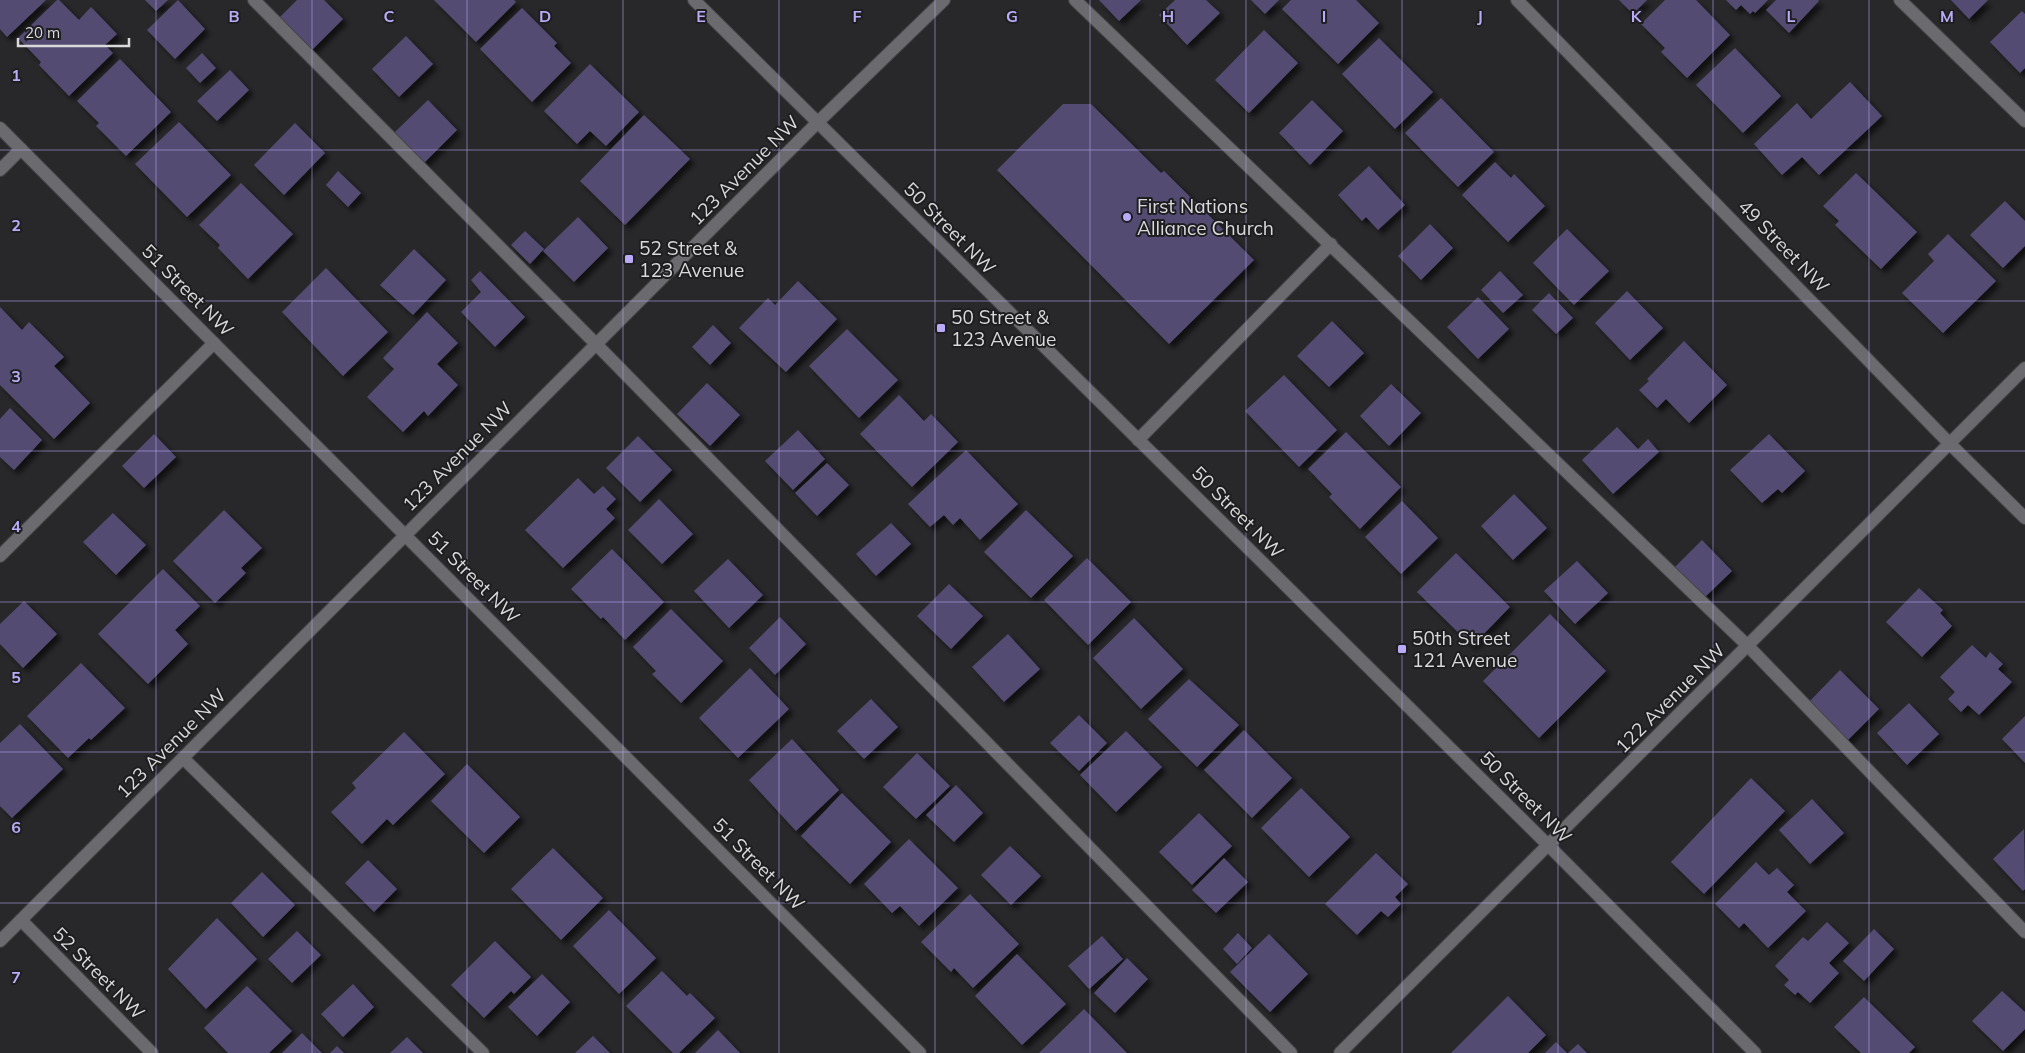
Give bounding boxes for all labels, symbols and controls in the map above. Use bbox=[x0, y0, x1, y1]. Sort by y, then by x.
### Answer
text: B bbox=[228, 6, 240, 26]
text: C bbox=[384, 6, 395, 26]
text: D bbox=[539, 6, 551, 26]
text: E bbox=[696, 6, 706, 26]
text: F bbox=[852, 6, 862, 26]
text: G bbox=[1006, 6, 1018, 26]
text: H bbox=[1162, 6, 1174, 26]
text: I bbox=[1322, 6, 1326, 26]
text: J bbox=[1477, 6, 1483, 26]
text: K bbox=[1631, 6, 1643, 26]
text: L bbox=[1787, 6, 1796, 26]
text: M bbox=[1940, 6, 1954, 26]
scale bar bbox=[18, 15, 129, 47]
text: 20 m bbox=[25, 23, 60, 42]
text: 1 bbox=[11, 65, 21, 85]
street label: 123 Avenue NW bbox=[684, 110, 804, 230]
street label: 50 Street NW bbox=[899, 177, 1001, 279]
place label: First Nations Alliance Church bbox=[1137, 194, 1274, 240]
street label: 49 Street NW bbox=[1733, 194, 1835, 298]
marker: First Nations Alliance Church bbox=[1121, 211, 1133, 223]
text: 2 bbox=[11, 215, 21, 235]
place label: 52 Street & 123 Avenue bbox=[639, 236, 744, 282]
street label: 51 Street NW bbox=[137, 239, 239, 341]
marker: 52 Street & 123 Avenue bbox=[623, 253, 635, 265]
place label: 50 Street & 123 Avenue bbox=[951, 305, 1056, 351]
marker: 50 Street & 123 Avenue bbox=[935, 322, 947, 334]
text: 3 bbox=[11, 366, 21, 386]
street label: 123 Avenue NW bbox=[397, 396, 517, 516]
street label: 50 Street NW bbox=[1187, 461, 1289, 563]
text: 4 bbox=[11, 516, 21, 536]
street label: 51 Street NW bbox=[423, 526, 525, 628]
place label: 50th Street 121 Avenue bbox=[1412, 626, 1517, 672]
street label: 122 Avenue NW bbox=[1610, 638, 1730, 758]
marker: 50th Street 121 Avenue bbox=[1396, 643, 1408, 655]
text: 5 bbox=[11, 667, 21, 687]
street label: 123 Avenue NW bbox=[111, 683, 231, 803]
street label: 50 Street NW bbox=[1475, 746, 1577, 848]
street label: 51 Street NW bbox=[708, 813, 810, 915]
text: 6 bbox=[11, 817, 21, 837]
street label: 52 Street NW bbox=[48, 922, 150, 1024]
text: 7 bbox=[11, 967, 21, 987]

